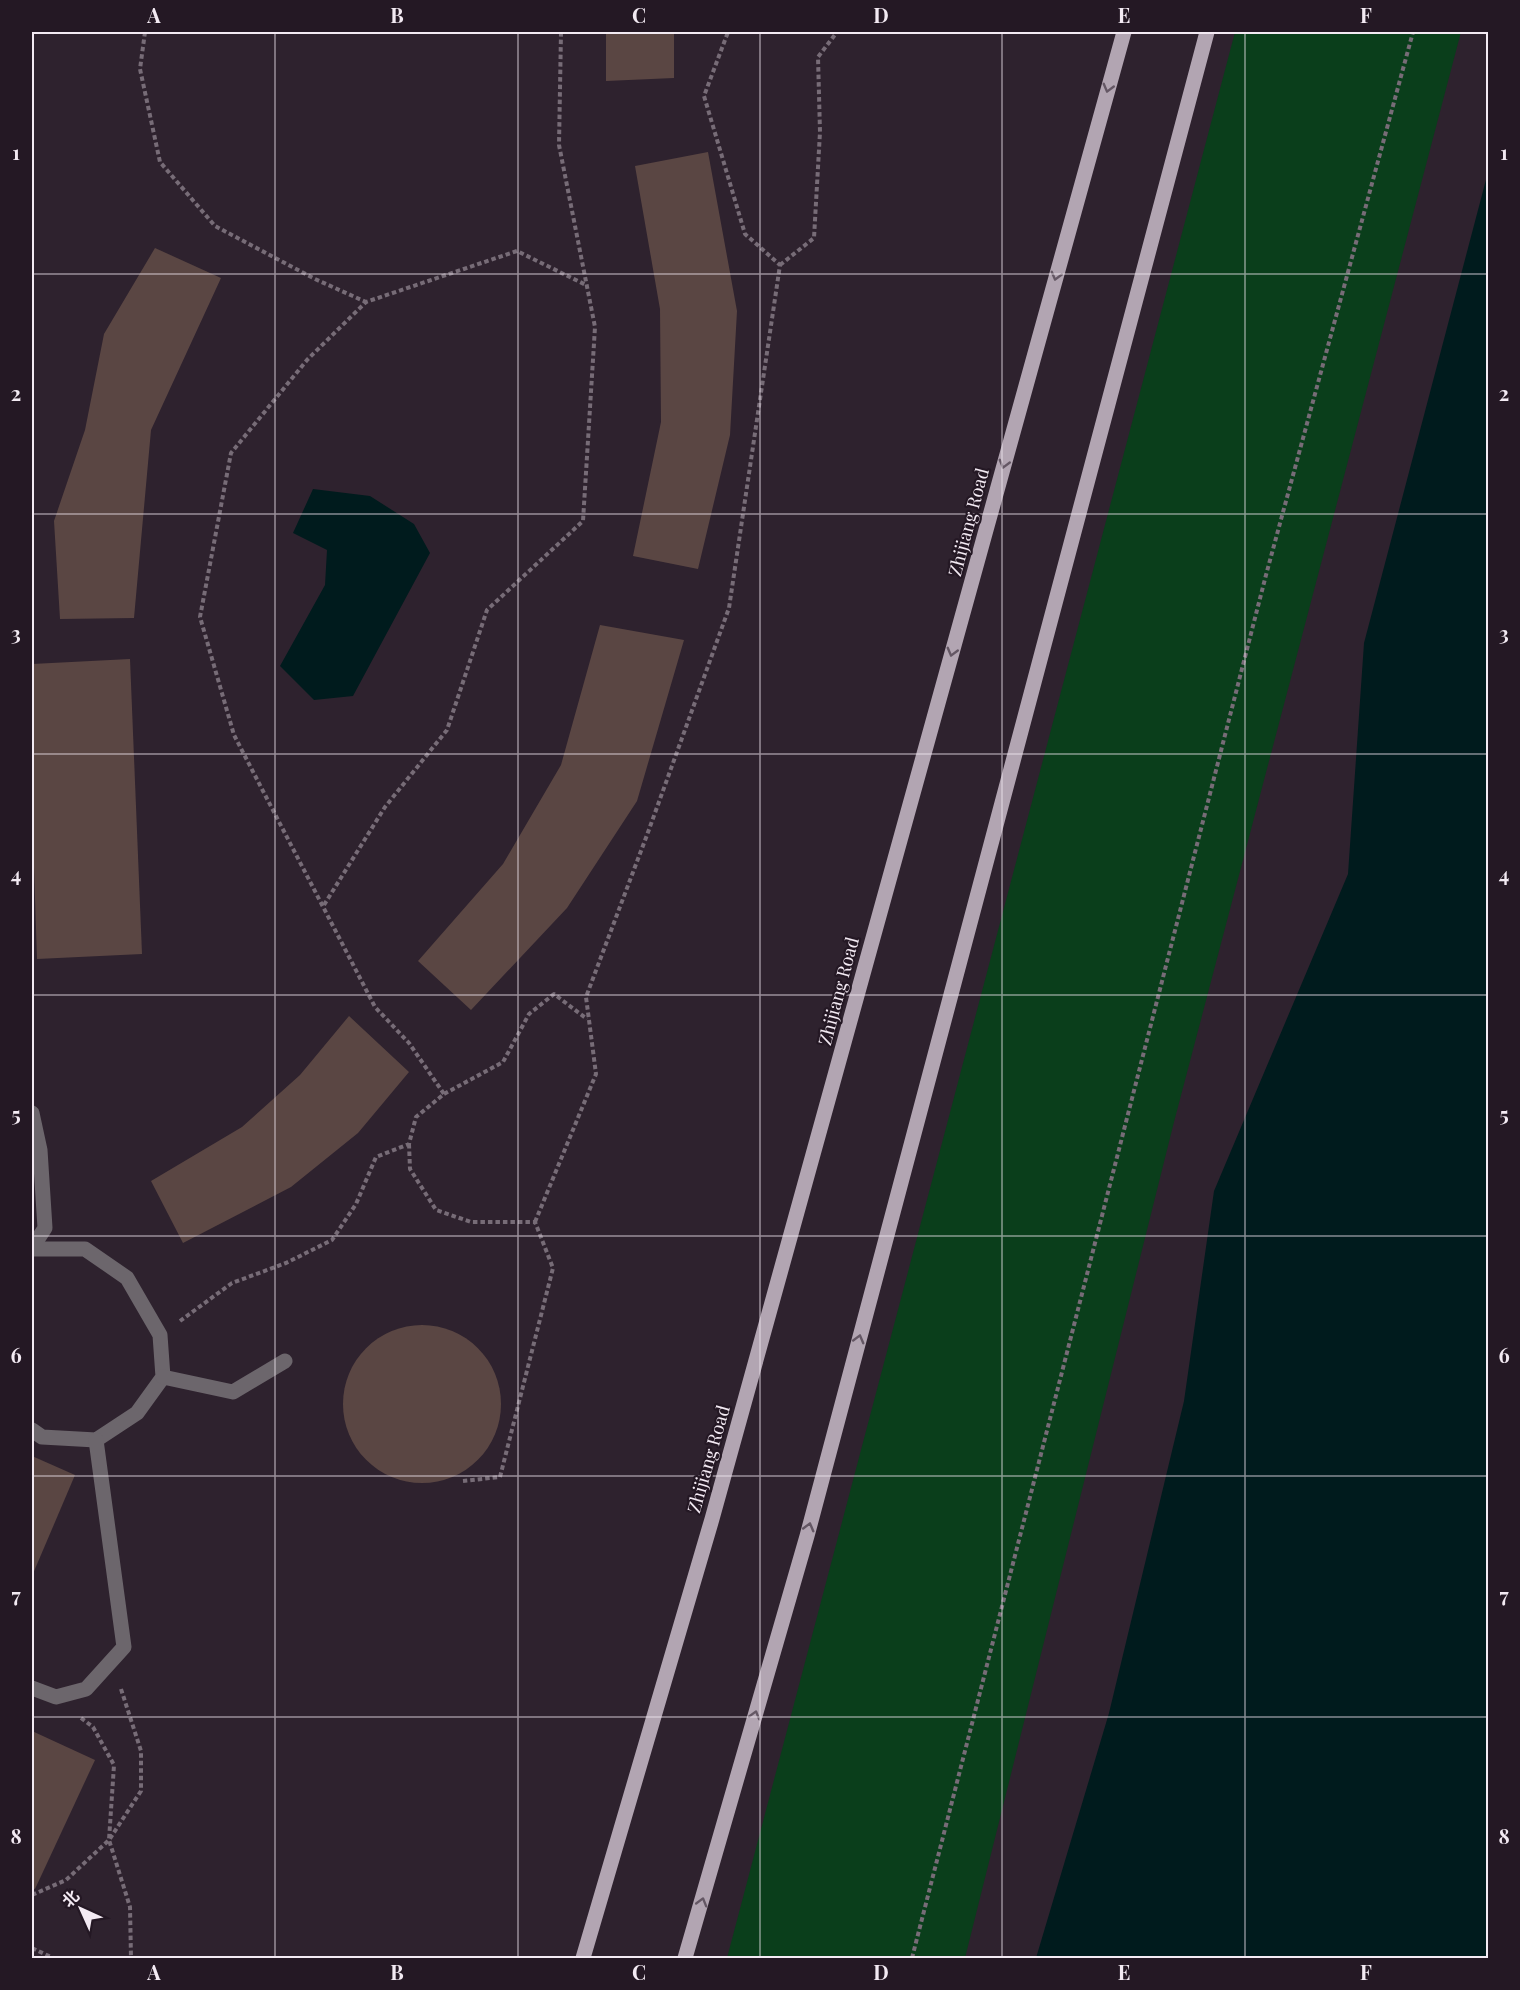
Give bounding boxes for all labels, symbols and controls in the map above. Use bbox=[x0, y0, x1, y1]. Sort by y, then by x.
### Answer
text: A bbox=[146, 1, 161, 28]
text: B bbox=[390, 1, 404, 28]
text: C bbox=[632, 1, 646, 28]
text: D bbox=[873, 1, 889, 28]
text: E bbox=[1118, 1, 1130, 28]
text: F bbox=[1360, 1, 1372, 28]
one-way arrow bbox=[1103, 82, 1115, 93]
text: 1 bbox=[12, 138, 20, 165]
text: 1 bbox=[1500, 138, 1508, 165]
one-way arrow bbox=[1051, 270, 1063, 281]
text: 2 bbox=[11, 379, 21, 406]
text: 2 bbox=[1499, 379, 1509, 406]
one-way arrow bbox=[999, 458, 1011, 469]
street label: Zhijiang Road bbox=[942, 465, 994, 579]
text: 3 bbox=[11, 619, 21, 646]
text: 3 bbox=[1499, 619, 1509, 646]
one-way arrow bbox=[947, 646, 959, 657]
text: 4 bbox=[11, 860, 21, 887]
text: 4 bbox=[1499, 860, 1509, 887]
street label: Zhijiang Road bbox=[812, 934, 864, 1048]
text: 5 bbox=[11, 1100, 21, 1127]
text: 5 bbox=[1499, 1100, 1509, 1127]
one-way arrow bbox=[852, 1334, 864, 1345]
text: 6 bbox=[10, 1341, 22, 1368]
text: 6 bbox=[1498, 1341, 1510, 1368]
street label: Zhijiang Road bbox=[681, 1402, 735, 1516]
one-way arrow bbox=[802, 1522, 814, 1533]
text: 7 bbox=[11, 1581, 21, 1608]
text: 7 bbox=[1499, 1581, 1509, 1608]
one-way arrow bbox=[748, 1710, 760, 1721]
text: 8 bbox=[10, 1822, 22, 1849]
text: 8 bbox=[1498, 1822, 1510, 1849]
north arrow bbox=[51, 1879, 111, 1939]
text: 北 bbox=[57, 1885, 83, 1911]
one-way arrow bbox=[694, 1897, 707, 1907]
text: A bbox=[146, 1958, 161, 1985]
text: B bbox=[390, 1958, 404, 1985]
text: C bbox=[632, 1958, 646, 1985]
text: D bbox=[873, 1958, 889, 1985]
text: E bbox=[1118, 1958, 1130, 1985]
text: F bbox=[1360, 1958, 1372, 1985]

